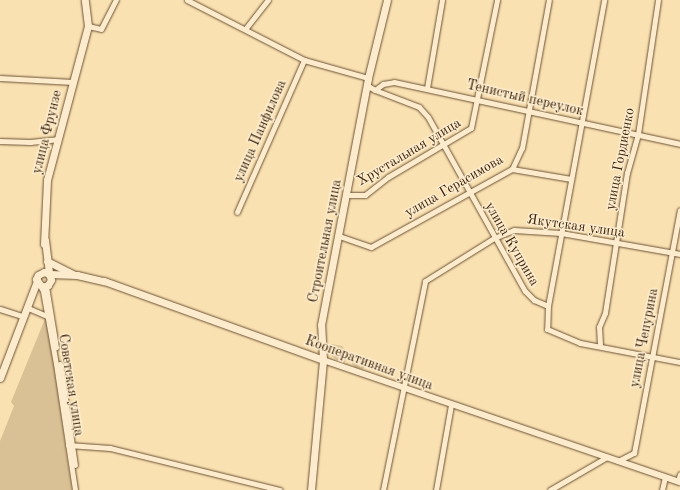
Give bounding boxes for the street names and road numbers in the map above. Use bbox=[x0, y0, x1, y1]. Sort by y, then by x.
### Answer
street label: Тенистый переулок bbox=[465, 76, 585, 120]
street label: улица Панфилова bbox=[230, 77, 290, 185]
street label: улица Фрунзе bbox=[28, 88, 66, 176]
street label: улица Гордиенко bbox=[602, 106, 638, 212]
street label: Хрустальная улица bbox=[354, 114, 464, 190]
street label: улица Герасимова bbox=[402, 151, 506, 221]
street label: Строительная улица bbox=[305, 178, 345, 304]
street label: улица Куприна bbox=[481, 199, 543, 289]
street label: Якутская улица bbox=[526, 211, 626, 241]
street label: улица Чепурина bbox=[626, 287, 662, 389]
street label: Кооперативная улица bbox=[303, 332, 435, 394]
street label: Советская улица bbox=[55, 333, 87, 437]

